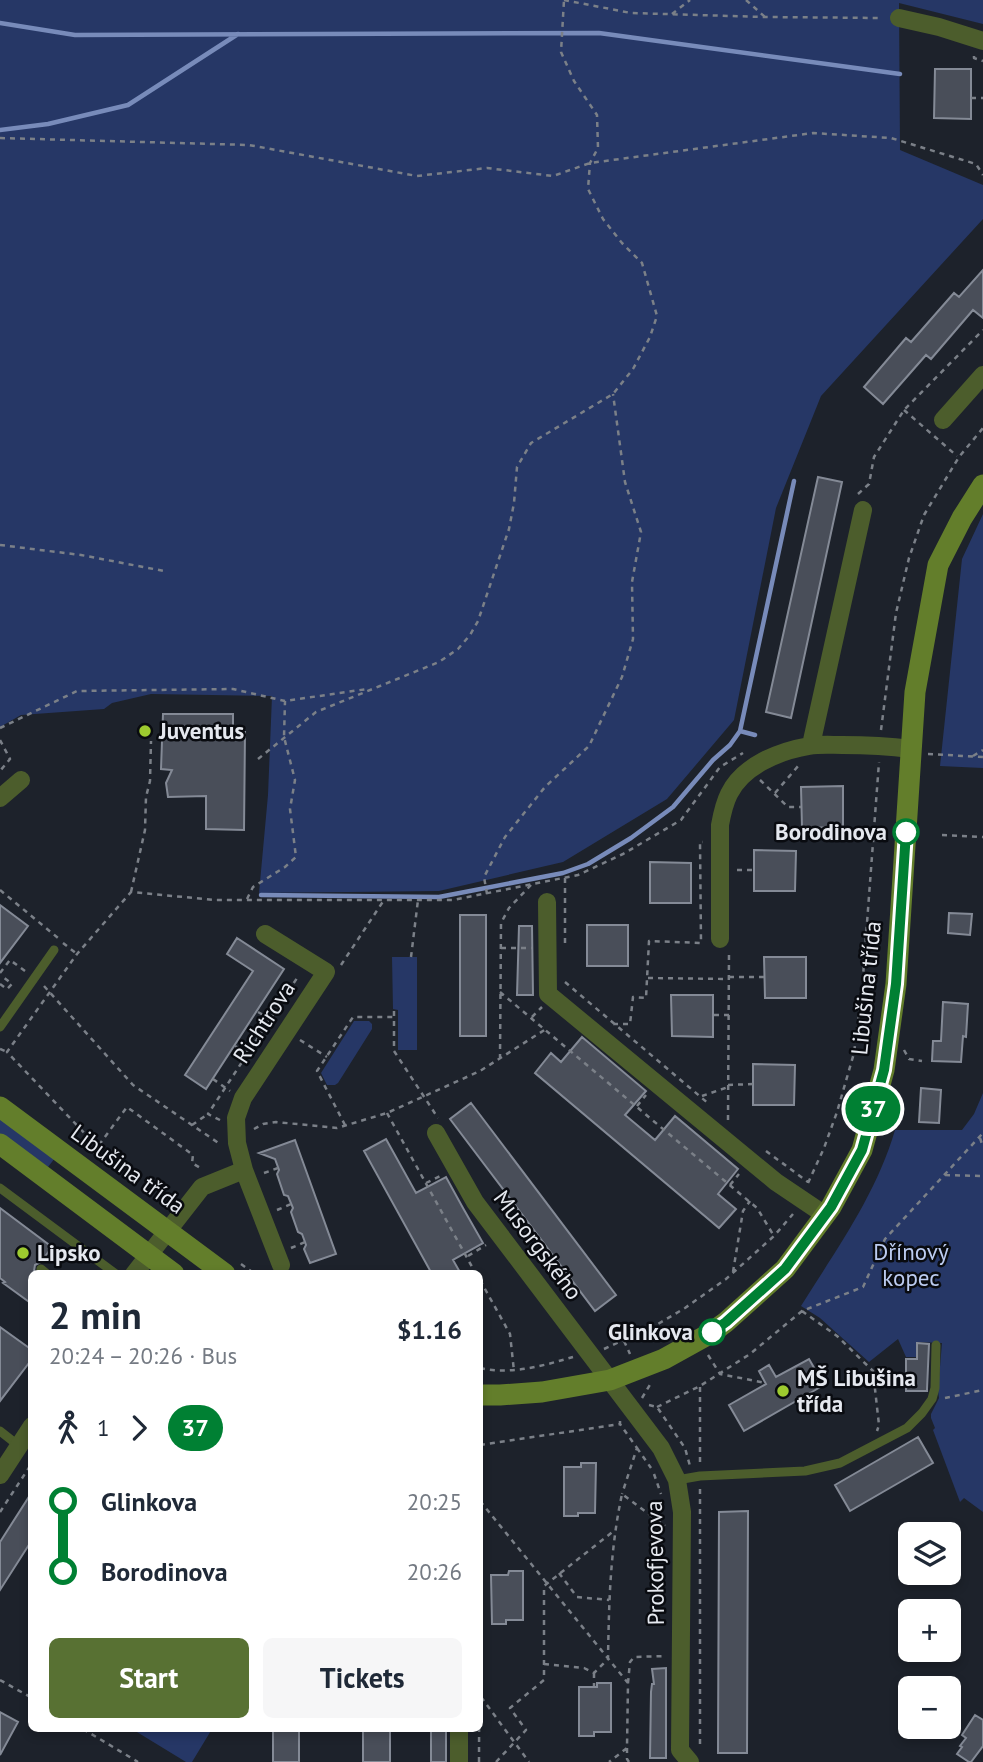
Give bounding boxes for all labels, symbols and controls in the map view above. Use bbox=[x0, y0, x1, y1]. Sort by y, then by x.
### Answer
place label: Juventus bbox=[158, 716, 244, 745]
marker: Juventus bbox=[137, 723, 153, 739]
place label: Borodinova bbox=[775, 817, 887, 846]
marker: Borodinova bbox=[893, 819, 919, 845]
street label: Libušina třída bbox=[844, 920, 887, 1056]
street label: Richtrova bbox=[226, 975, 301, 1069]
line badge: 37 bbox=[842, 1086, 904, 1132]
text: 37 bbox=[859, 1093, 887, 1124]
street label: Libušina třída bbox=[65, 1117, 191, 1220]
street label: Musorgského bbox=[488, 1184, 589, 1305]
park label: Dřínový kopec bbox=[873, 1237, 949, 1292]
place label: Lipsko bbox=[37, 1238, 101, 1267]
marker: Lipsko bbox=[15, 1245, 31, 1261]
text: 2 min bbox=[49, 1290, 142, 1339]
text: $1.16 bbox=[397, 1313, 462, 1346]
place label: Glinkova bbox=[608, 1317, 693, 1346]
marker: Glinkova bbox=[699, 1319, 725, 1345]
text: 20:24 – 20:26 · Bus bbox=[49, 1341, 237, 1370]
place label: MŠ Libušina třída bbox=[797, 1363, 916, 1418]
marker: MŠ Libušina třída bbox=[775, 1383, 791, 1399]
icon: walk bbox=[49, 1409, 87, 1447]
icon: forward bbox=[120, 1409, 158, 1447]
text: 37 bbox=[182, 1412, 209, 1443]
text: 1 bbox=[97, 1413, 110, 1442]
text: Glinkova bbox=[101, 1485, 197, 1518]
text: 20:25 bbox=[407, 1487, 462, 1516]
street label: Prokofjevova bbox=[639, 1500, 670, 1626]
map controls bbox=[898, 1522, 961, 1739]
button: layers bbox=[898, 1522, 961, 1585]
text: Borodinova bbox=[101, 1555, 228, 1588]
text: 20:26 bbox=[407, 1557, 462, 1586]
button: + bbox=[898, 1599, 961, 1662]
button: Start bbox=[49, 1638, 249, 1718]
button: Tickets bbox=[263, 1638, 462, 1718]
button: − bbox=[898, 1676, 961, 1739]

